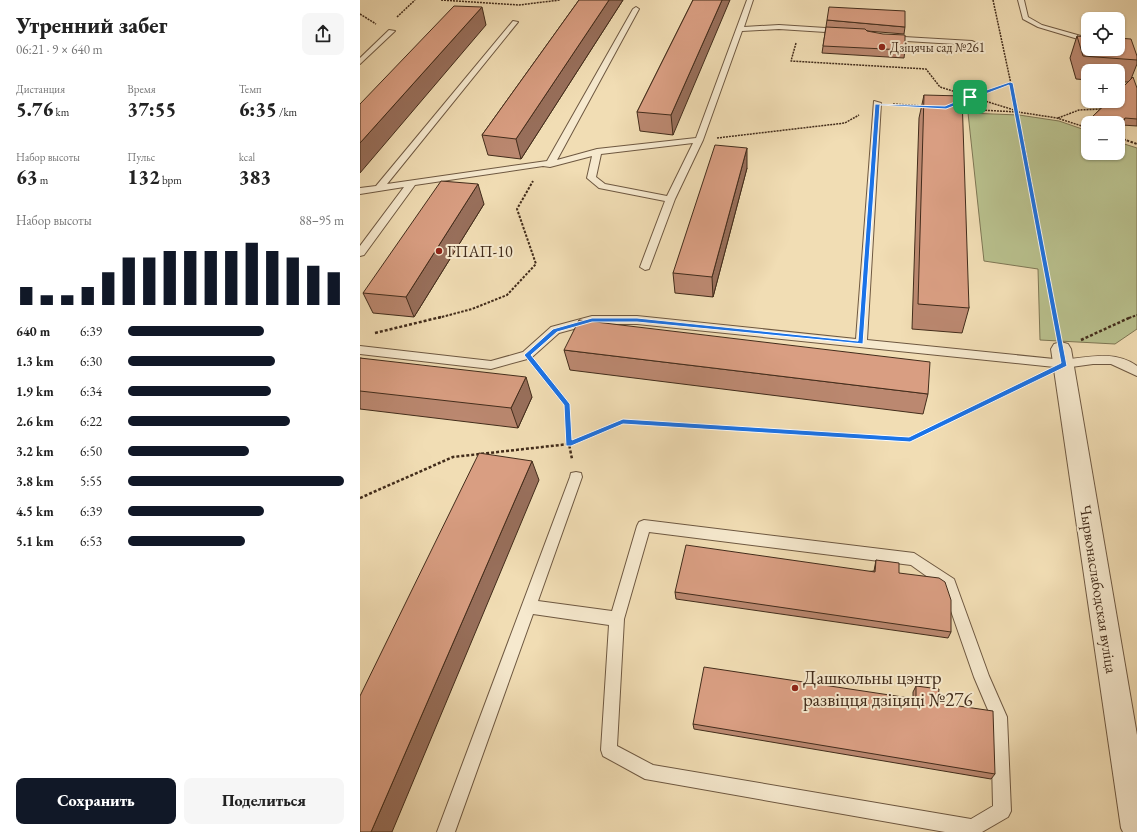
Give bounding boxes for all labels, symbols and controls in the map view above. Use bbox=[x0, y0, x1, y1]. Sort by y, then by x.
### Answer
text: Утренний забег bbox=[16, 11, 167, 40]
map controls bbox=[1081, 12, 1125, 160]
button: locate bbox=[1081, 12, 1125, 56]
button: share bbox=[302, 13, 344, 55]
place label: Дзіцячы сад №261 bbox=[890, 39, 985, 56]
text: 06:21 · 9 × 640 m bbox=[16, 41, 103, 58]
marker: Дзіцячы сад №261 bbox=[877, 42, 887, 52]
button: + bbox=[1081, 64, 1125, 108]
pin bbox=[953, 80, 987, 114]
text: Дистанция bbox=[16, 82, 65, 96]
text: Время bbox=[127, 82, 156, 96]
text: Темп bbox=[239, 82, 262, 96]
icon: arrive bbox=[959, 86, 981, 108]
text: 5.76 bbox=[16, 96, 53, 122]
text: 37:55 bbox=[127, 96, 176, 122]
text: 6:35 bbox=[239, 96, 277, 122]
text: km bbox=[53, 105, 69, 119]
text: /km bbox=[277, 105, 297, 119]
button: − bbox=[1081, 116, 1125, 160]
text: Набор высоты bbox=[16, 150, 80, 164]
text: Пульс bbox=[127, 150, 155, 164]
text: kcal bbox=[239, 150, 255, 164]
text: 63 bbox=[16, 164, 38, 190]
text: 132 bbox=[127, 164, 160, 190]
text: 383 bbox=[239, 164, 271, 190]
text: m bbox=[38, 173, 48, 187]
text: bpm bbox=[160, 173, 182, 187]
text: Набор высоты bbox=[16, 212, 92, 229]
text: 88–95 m bbox=[299, 212, 344, 229]
place label: ГПАП-10 bbox=[447, 241, 513, 262]
marker: ГПАП-10 bbox=[434, 246, 444, 256]
text: 640 m bbox=[16, 323, 50, 340]
text: 6:39 bbox=[80, 323, 102, 340]
text: 1.3 km bbox=[16, 353, 54, 370]
text: 6:30 bbox=[80, 353, 102, 370]
text: 1.9 km bbox=[16, 383, 54, 400]
text: 6:34 bbox=[80, 383, 102, 400]
text: 2.6 km bbox=[16, 413, 54, 430]
text: 6:22 bbox=[80, 413, 102, 430]
text: 3.2 km bbox=[16, 443, 54, 460]
text: 6:50 bbox=[80, 443, 102, 460]
text: 3.8 km bbox=[16, 473, 54, 490]
text: 5:55 bbox=[80, 473, 102, 490]
text: 4.5 km bbox=[16, 503, 54, 520]
text: 6:39 bbox=[80, 503, 102, 520]
street label: Чырвонаслабодская вуліца bbox=[1075, 503, 1122, 676]
text: 5.1 km bbox=[16, 533, 54, 550]
text: 6:53 bbox=[80, 533, 102, 550]
place label: Дашкольны цэнтр развіцця дзіцяці №276 bbox=[803, 665, 973, 712]
marker: Дашкольны цэнтр развіцця дзіцяці №276 bbox=[790, 683, 800, 693]
button: Сохранить bbox=[16, 778, 176, 824]
button: Поделиться bbox=[184, 778, 344, 824]

